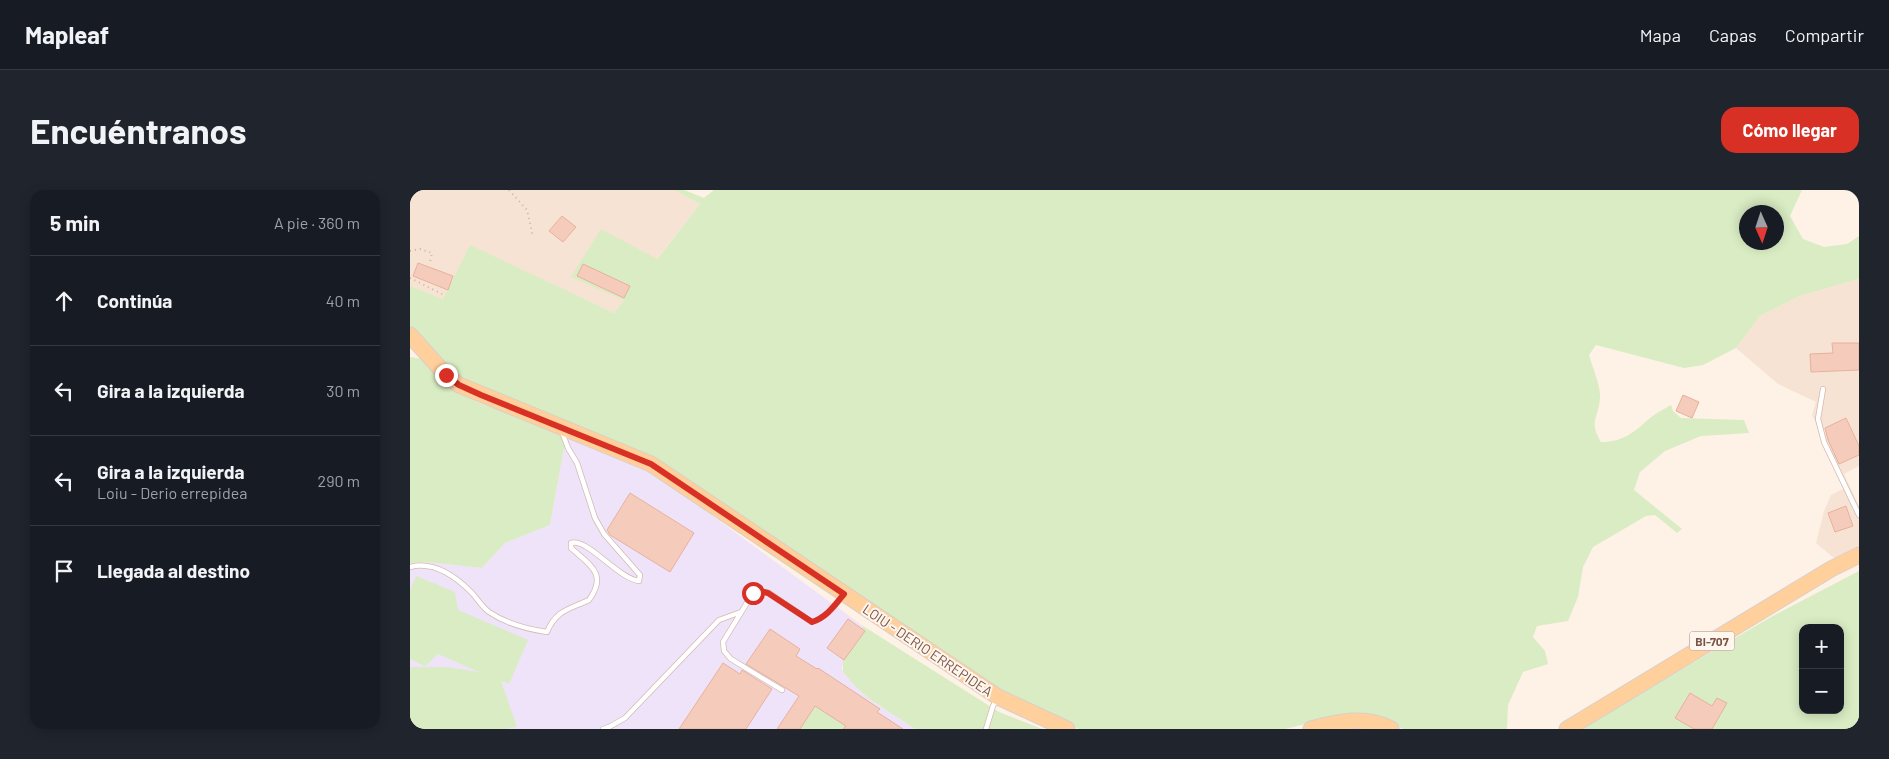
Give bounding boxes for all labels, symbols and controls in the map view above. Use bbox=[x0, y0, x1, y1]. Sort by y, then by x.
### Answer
text: Mapleaf bbox=[25, 20, 109, 49]
text: Mapa bbox=[1640, 24, 1681, 46]
text: Capas bbox=[1709, 24, 1757, 46]
text: Compartir bbox=[1785, 24, 1864, 46]
button: Cómo llegar bbox=[1721, 107, 1859, 153]
text: Encuéntranos bbox=[30, 109, 247, 151]
north arrow bbox=[1739, 205, 1784, 250]
text: 5 min bbox=[50, 210, 100, 235]
text: A pie · 360 m bbox=[274, 213, 360, 232]
icon: ahead bbox=[50, 287, 78, 315]
text: Continúa bbox=[97, 289, 172, 312]
text: 40 m bbox=[326, 291, 360, 310]
route end bbox=[435, 364, 458, 387]
icon: left bbox=[50, 377, 78, 405]
text: Gira a la izquierda bbox=[97, 379, 245, 402]
text: 30 m bbox=[326, 381, 360, 400]
text: Gira a la izquierda bbox=[97, 460, 245, 483]
icon: left bbox=[50, 467, 78, 495]
text: 290 m bbox=[318, 471, 360, 490]
text: Loiu - Derio errepidea bbox=[97, 483, 247, 502]
icon: arrive bbox=[50, 557, 78, 585]
text: Llegada al destino bbox=[97, 559, 250, 582]
route start bbox=[742, 582, 765, 605]
street label: LOIU - DERIO ERREPIDEA bbox=[860, 600, 997, 700]
map controls bbox=[1799, 624, 1844, 714]
button: + bbox=[1799, 624, 1844, 669]
road number: BI-707 bbox=[1690, 632, 1734, 651]
button: − bbox=[1799, 669, 1844, 714]

